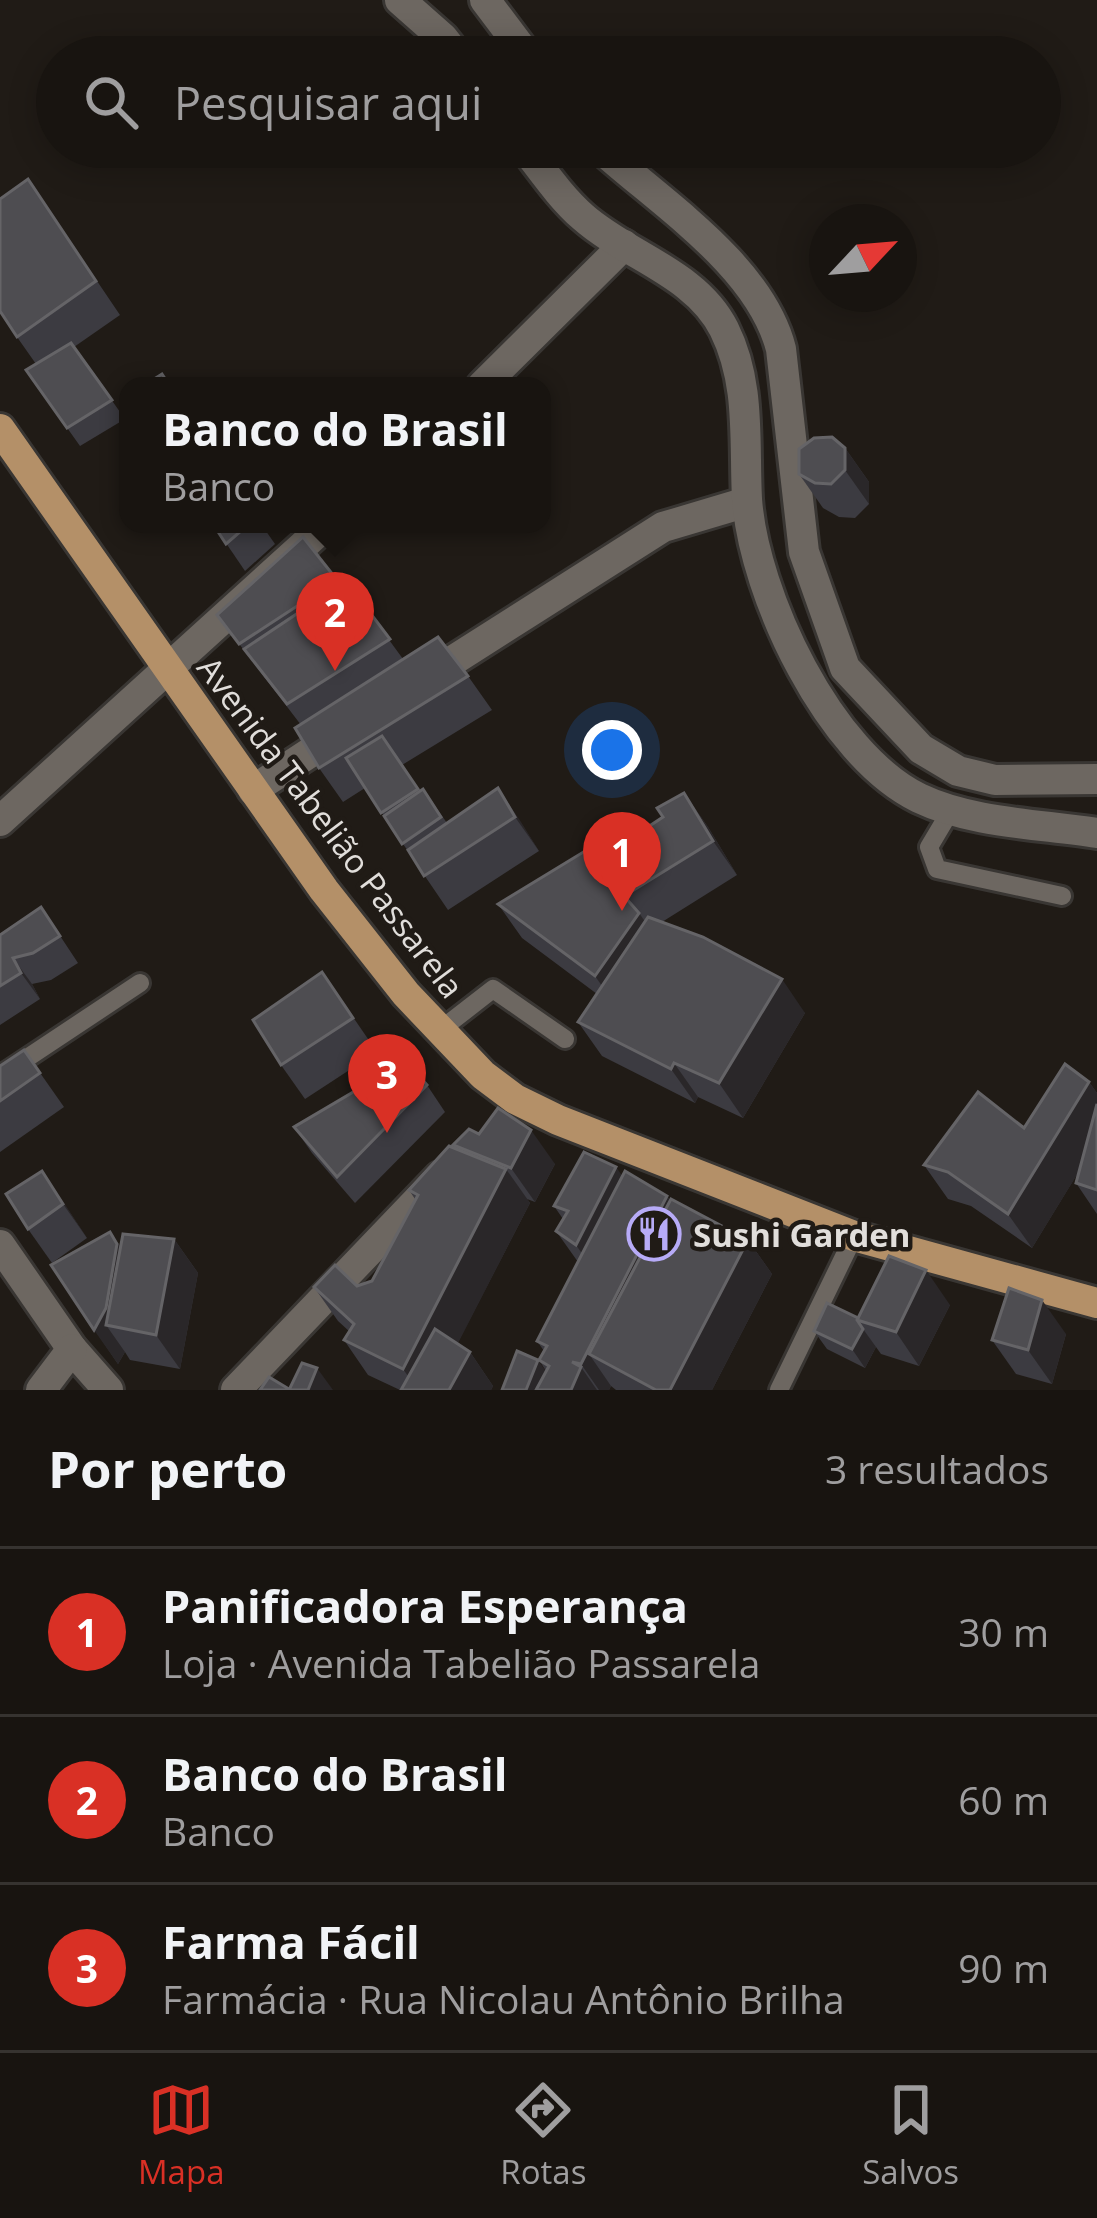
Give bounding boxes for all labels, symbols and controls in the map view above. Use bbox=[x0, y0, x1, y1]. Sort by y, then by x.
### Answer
search box bbox=[36, 36, 1061, 168]
icon: search bbox=[78, 69, 144, 135]
text: Pesquisar aqui bbox=[174, 72, 482, 133]
north arrow bbox=[809, 204, 917, 312]
popup bbox=[119, 377, 551, 533]
text: Banco do Brasil bbox=[162, 398, 508, 459]
text: Banco bbox=[162, 459, 275, 512]
pin: 2 bbox=[296, 572, 374, 671]
street label: Avenida Tabelião Passarela bbox=[188, 647, 474, 1007]
your location bbox=[582, 720, 642, 780]
pin: 1 bbox=[583, 812, 661, 911]
pin: 3 bbox=[348, 1034, 426, 1133]
restaurant icon: Sushi Garden bbox=[626, 1206, 682, 1262]
place label: Sushi Garden bbox=[693, 1212, 910, 1257]
text: Por perto bbox=[48, 1433, 287, 1503]
text: 3 resultados bbox=[825, 1442, 1049, 1495]
text: Panificadora Esperança bbox=[162, 1575, 688, 1636]
text: 1 bbox=[76, 1605, 98, 1658]
text: 30 m bbox=[958, 1605, 1049, 1658]
text: Loja · Avenida Tabelião Passarela bbox=[162, 1636, 761, 1689]
text: Banco do Brasil bbox=[162, 1743, 507, 1804]
text: 2 bbox=[76, 1773, 98, 1826]
text: 60 m bbox=[958, 1773, 1049, 1826]
text: Banco bbox=[162, 1804, 275, 1857]
text: Farma Fácil bbox=[162, 1911, 420, 1972]
text: 3 bbox=[76, 1941, 98, 1994]
text: 90 m bbox=[958, 1941, 1049, 1994]
text: Farmácia · Rua Nicolau Antônio Brilha bbox=[162, 1972, 845, 2025]
tab: Mapa bbox=[138, 2077, 224, 2194]
tab: Rotas bbox=[500, 2077, 586, 2194]
tab: Salvos bbox=[862, 2077, 959, 2194]

